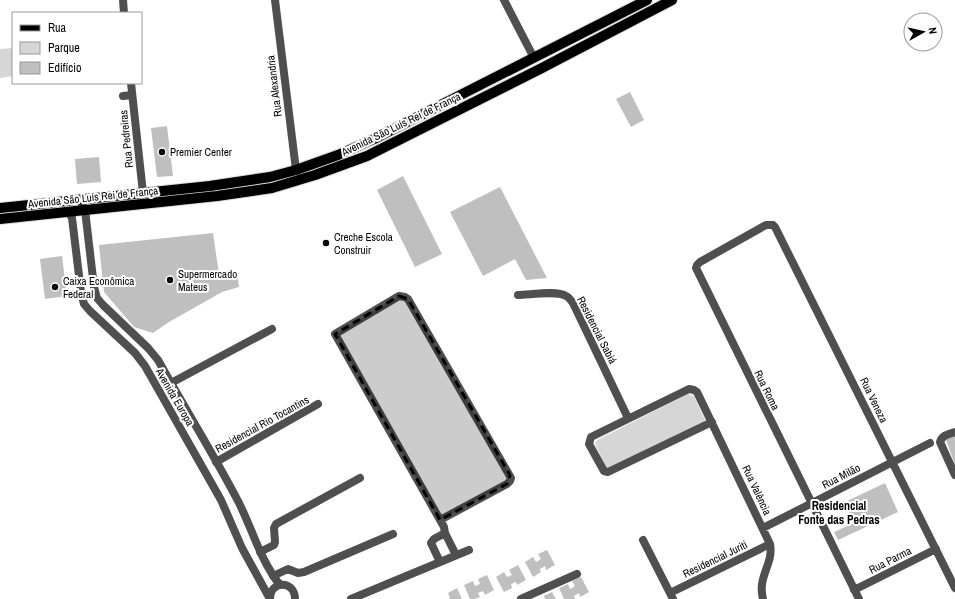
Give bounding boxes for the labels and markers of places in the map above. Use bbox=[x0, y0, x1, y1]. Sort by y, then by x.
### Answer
place label: Premier Center bbox=[170, 145, 232, 159]
marker: Premier Center bbox=[157, 147, 167, 157]
place label: Creche Escola Construir bbox=[334, 230, 393, 257]
marker: Creche Escola Construir bbox=[321, 238, 331, 248]
place label: Supermercado Mateus bbox=[178, 267, 237, 294]
place label: Caixa Econômica Federal bbox=[63, 274, 134, 301]
marker: Supermercado Mateus bbox=[165, 275, 175, 285]
marker: Caixa Econômica Federal bbox=[50, 282, 60, 292]

